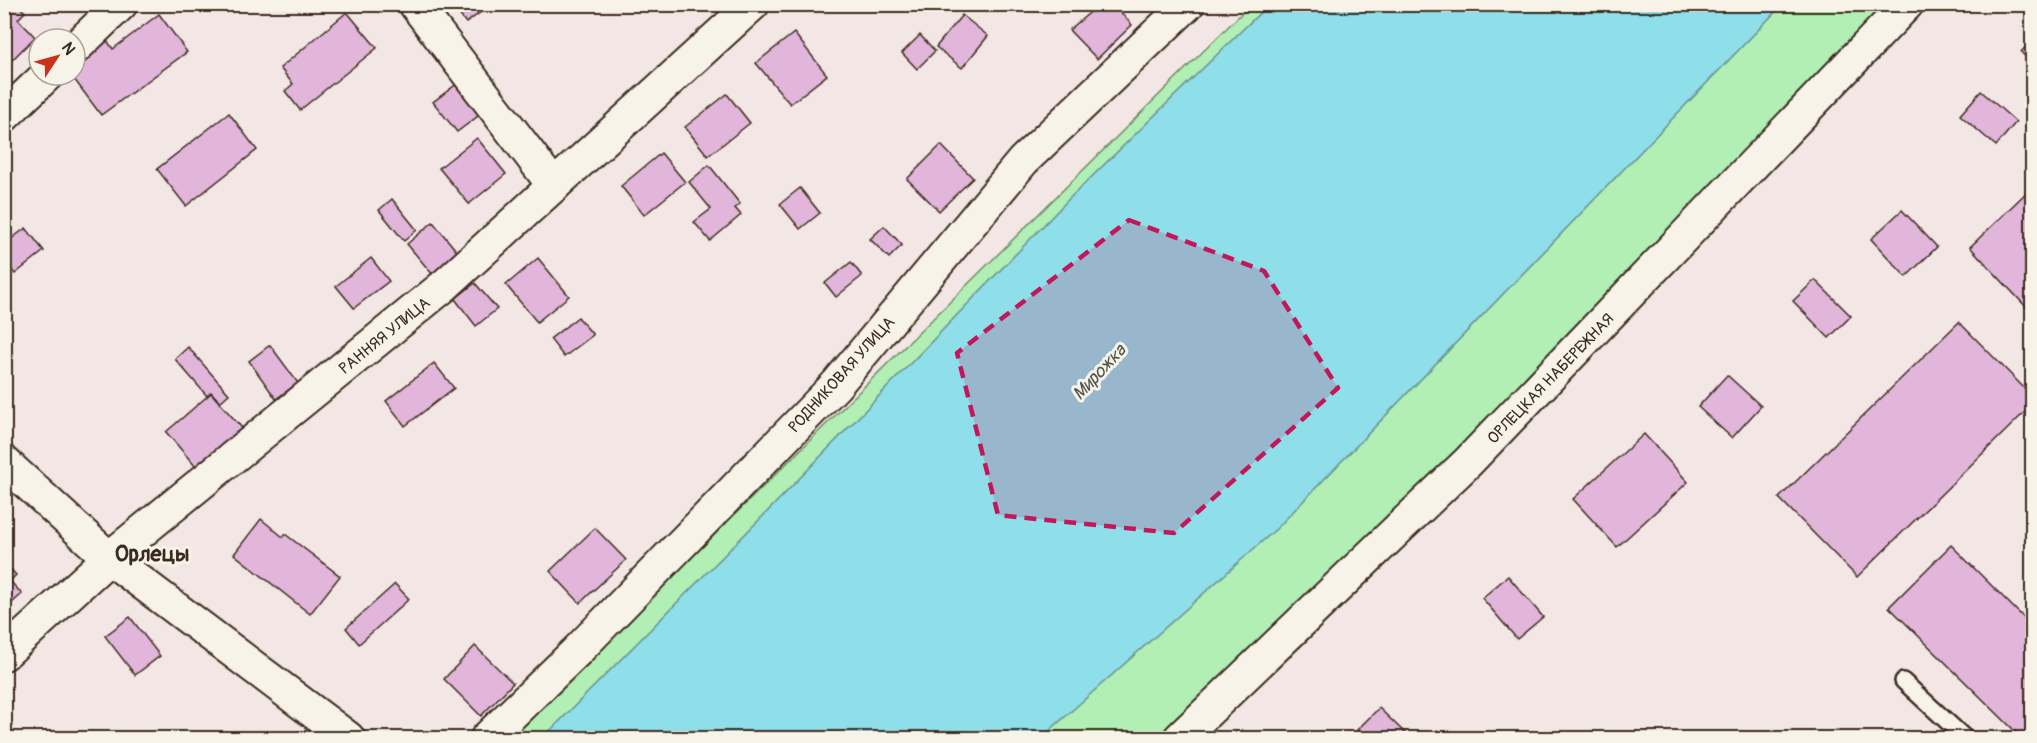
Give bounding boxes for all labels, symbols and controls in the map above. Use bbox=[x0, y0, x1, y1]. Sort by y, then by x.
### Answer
north arrow bbox=[27, 27, 87, 87]
text: N bbox=[57, 39, 80, 59]
street label: РАННЯЯ УЛИЦА bbox=[335, 293, 434, 379]
street label: ОРЛЕЦКАЯ НАБЕРЕЖНАЯ bbox=[1483, 309, 1618, 448]
street label: РОДНИКОВАЯ УЛИЦА bbox=[784, 312, 899, 437]
water label: Мирожка bbox=[1068, 338, 1132, 405]
district label: Орлецы bbox=[115, 540, 189, 568]

